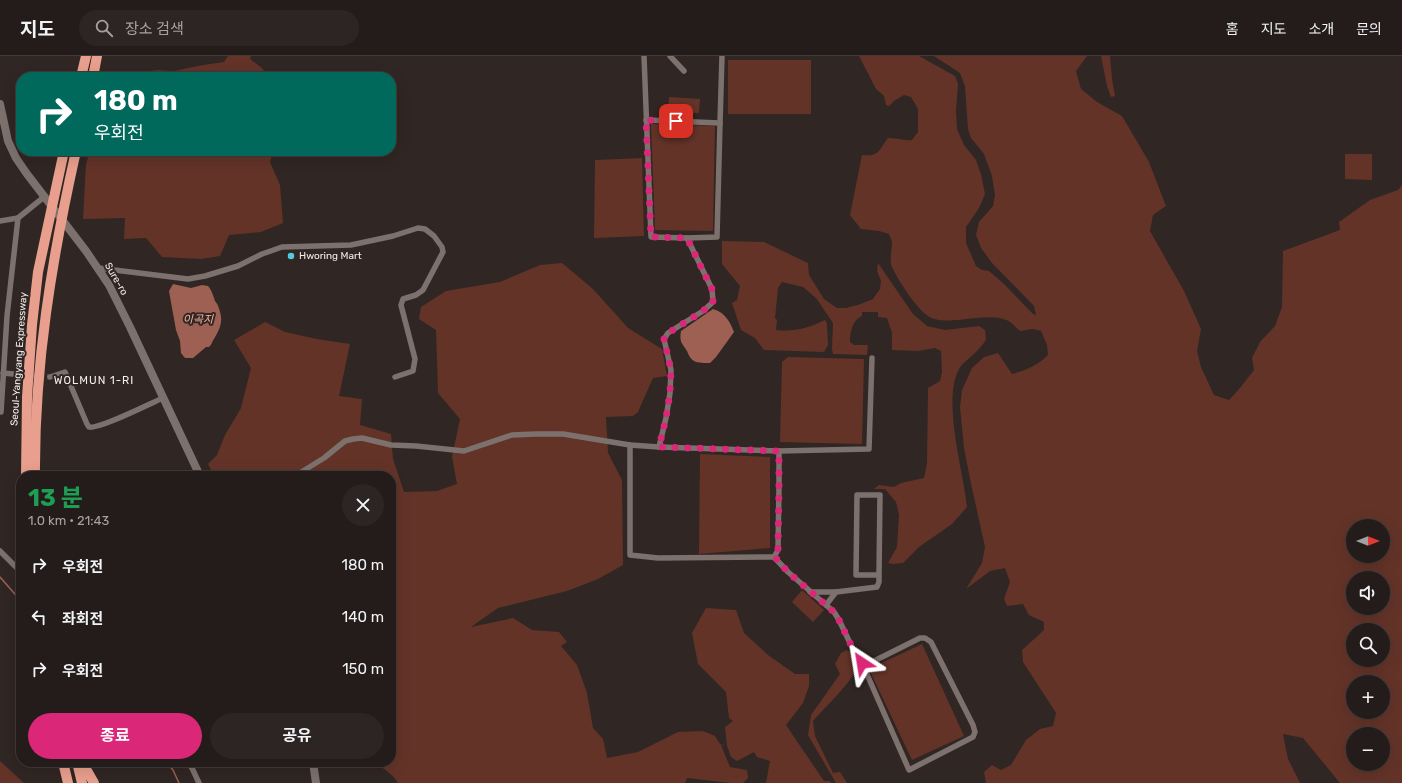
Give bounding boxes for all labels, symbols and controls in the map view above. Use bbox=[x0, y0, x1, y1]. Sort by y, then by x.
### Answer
search box bbox=[79, 10, 359, 46]
icon: search bbox=[93, 17, 115, 39]
text: 지도 bbox=[20, 18, 55, 41]
text: 장소 검색 bbox=[125, 20, 184, 38]
text: 홈 bbox=[1226, 21, 1239, 38]
text: 지도 bbox=[1261, 21, 1286, 38]
text: 소개 bbox=[1308, 21, 1334, 38]
text: 문의 bbox=[1356, 21, 1382, 38]
text: 180 m bbox=[94, 84, 178, 117]
icon: right bbox=[28, 88, 80, 140]
pin bbox=[659, 104, 693, 138]
icon: arrive bbox=[665, 110, 687, 132]
text: 우회전 bbox=[94, 122, 144, 144]
place label: Hworing Mart bbox=[299, 250, 362, 262]
marker: Hworing Mart bbox=[286, 251, 296, 261]
street label: Sure-ro bbox=[102, 260, 130, 298]
street label: Seoul-Yangyang Expressway bbox=[8, 291, 30, 426]
water label: 이곡지 bbox=[183, 313, 214, 326]
district label: WOLMUN 1-RI bbox=[54, 374, 134, 387]
text: 13 분 bbox=[28, 484, 83, 512]
button: close bbox=[342, 484, 384, 526]
text: 1.0 km · 21:43 bbox=[28, 513, 109, 528]
north arrow bbox=[1346, 519, 1390, 563]
map controls bbox=[1346, 519, 1390, 771]
icon: right bbox=[28, 554, 50, 576]
text: 180 m bbox=[342, 556, 384, 574]
text: 우회전 bbox=[62, 558, 103, 576]
button: sound bbox=[1346, 571, 1390, 615]
icon: left bbox=[28, 606, 50, 628]
text: 140 m bbox=[342, 608, 384, 626]
text: 좌회전 bbox=[62, 610, 103, 628]
button: search bbox=[1346, 623, 1390, 667]
position arrow bbox=[841, 642, 883, 684]
icon: right bbox=[28, 658, 50, 680]
text: 150 m bbox=[342, 660, 384, 678]
text: 우회전 bbox=[62, 662, 103, 680]
button: + bbox=[1346, 675, 1390, 719]
button: 종료 bbox=[28, 713, 202, 759]
button: 공유 bbox=[210, 713, 384, 759]
button: − bbox=[1346, 727, 1390, 771]

